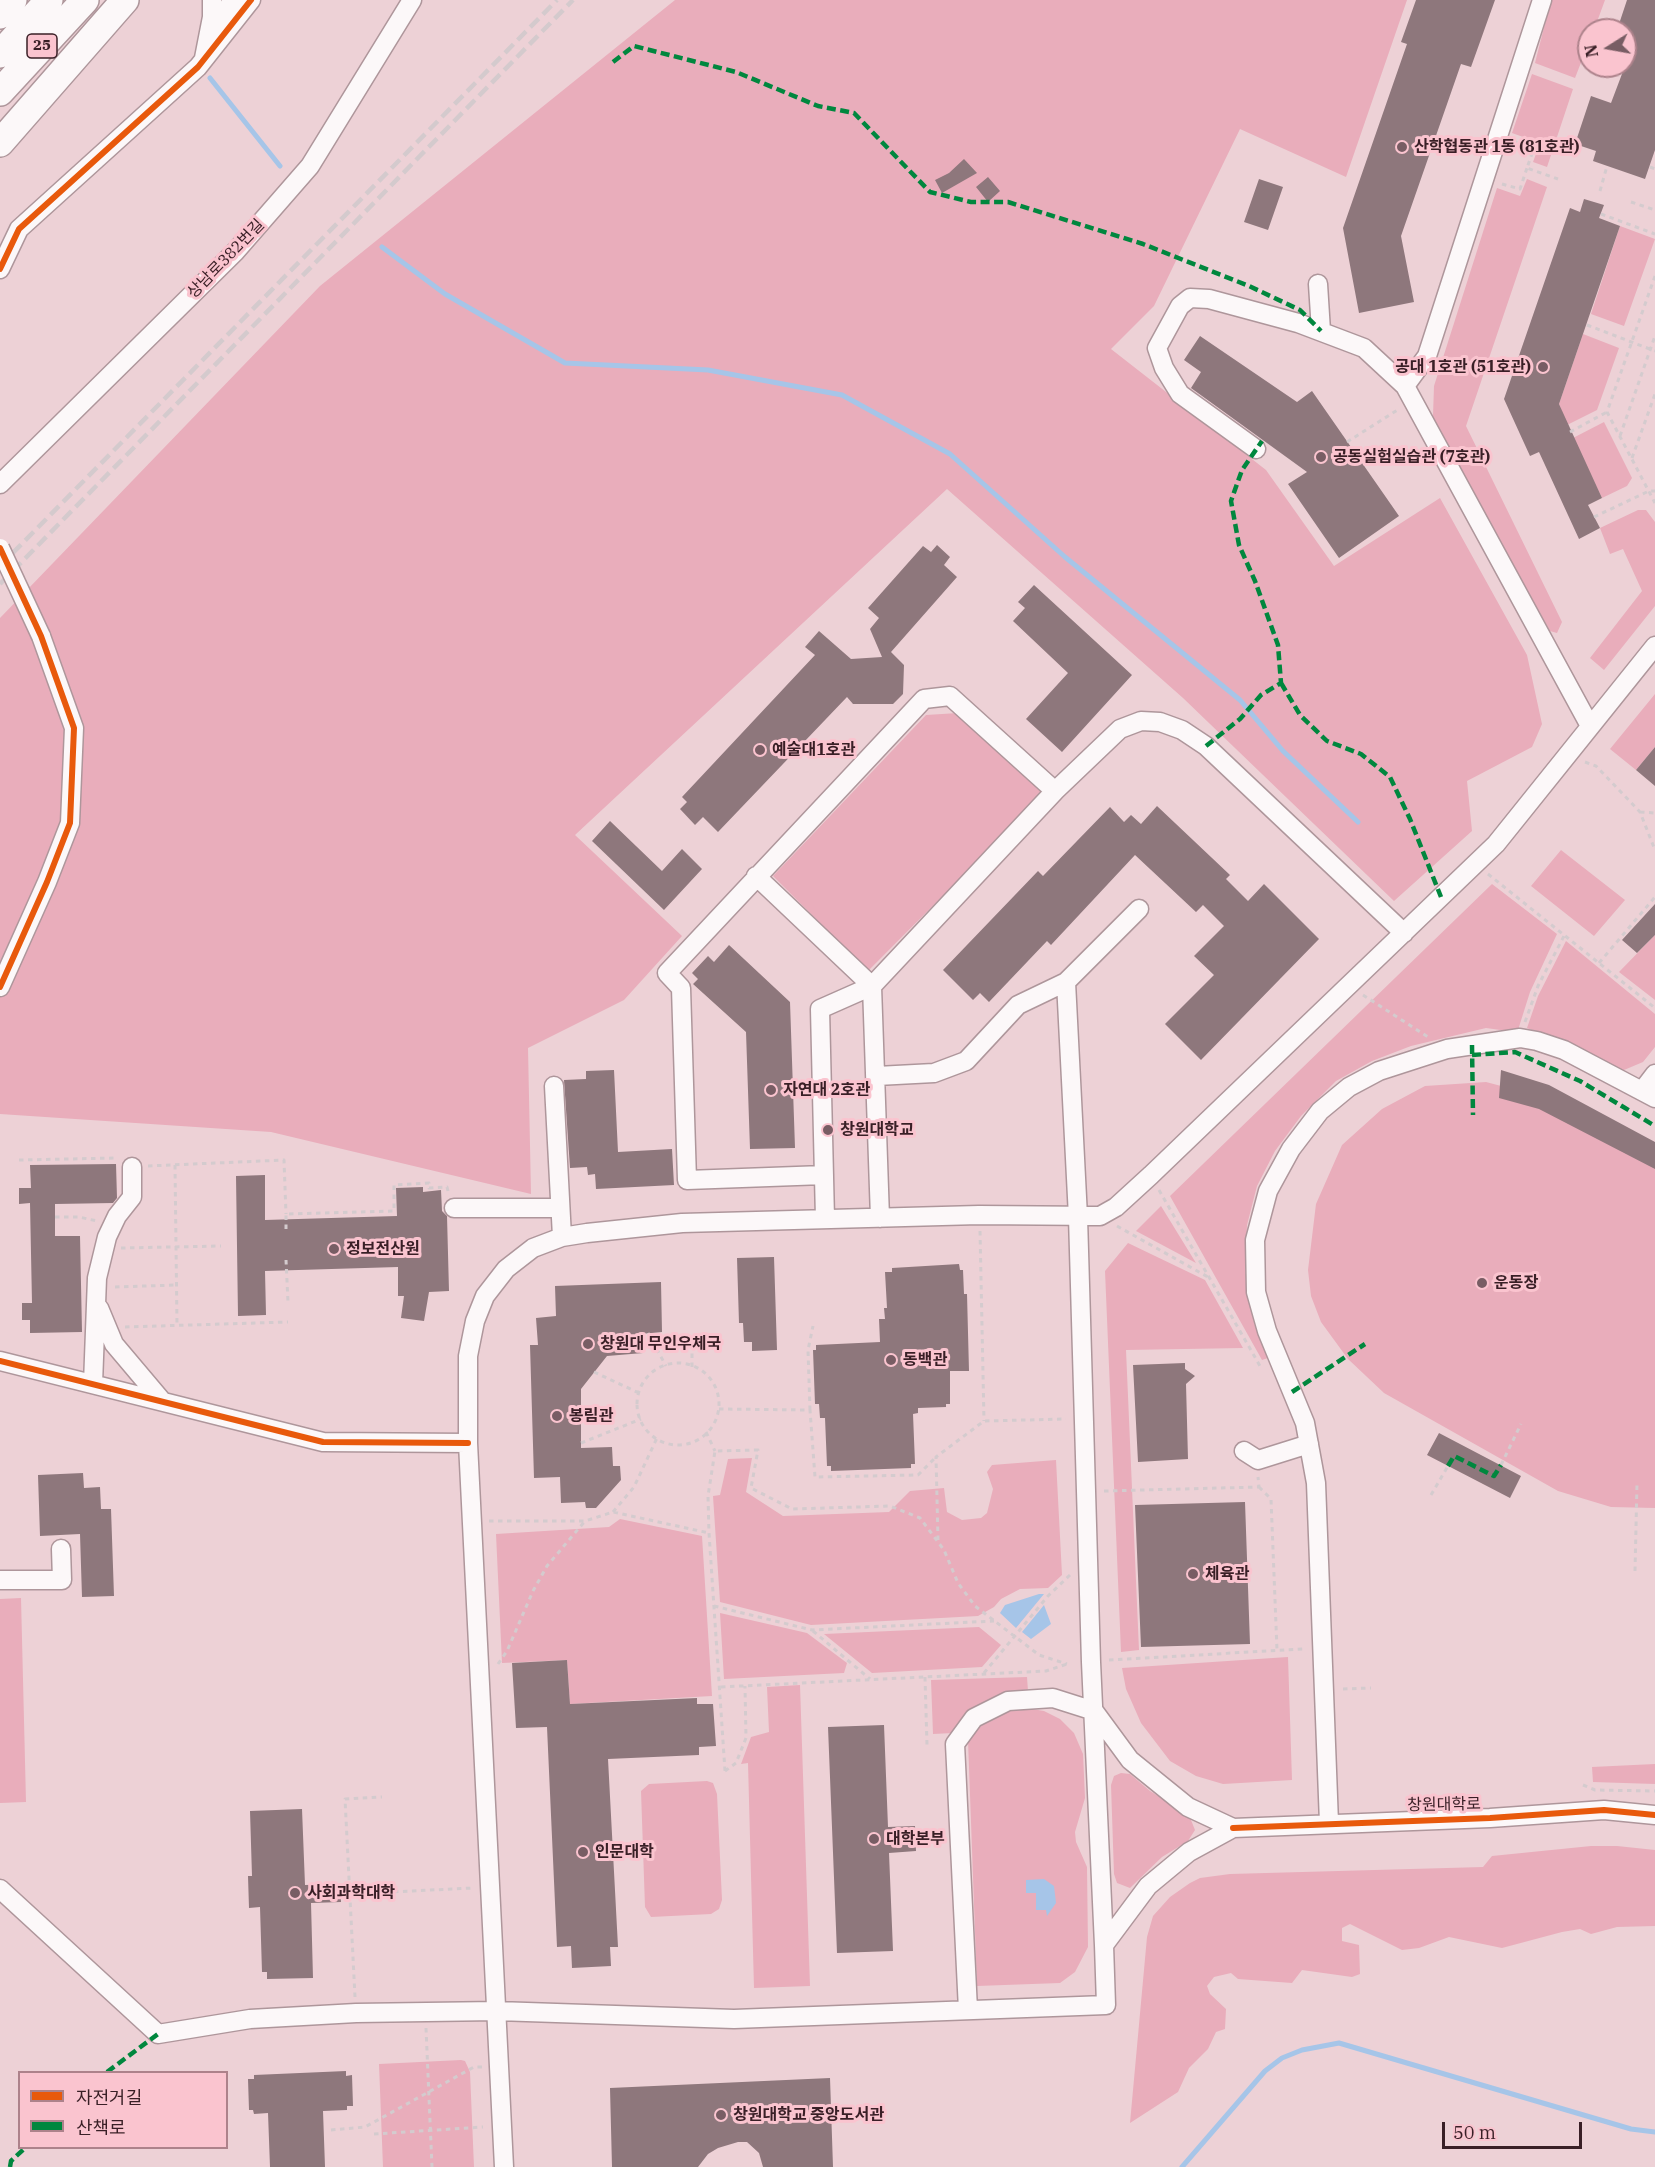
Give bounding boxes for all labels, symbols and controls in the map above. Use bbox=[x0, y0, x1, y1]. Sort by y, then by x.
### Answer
north arrow bbox=[1577, 18, 1637, 78]
road number: 25 bbox=[27, 34, 57, 58]
text: N bbox=[1580, 43, 1602, 59]
place label: 산학협동관 1동 (81호관) bbox=[1414, 137, 1579, 157]
marker: 산학협동관 1동 (81호관) bbox=[1395, 140, 1409, 154]
street label: 상남로382번길 bbox=[184, 216, 268, 302]
place label: 공대 1호관 (51호관) bbox=[1395, 357, 1531, 377]
marker: 공대 1호관 (51호관) bbox=[1536, 360, 1550, 374]
place label: 공동실험실습관 (7호관) bbox=[1333, 447, 1490, 467]
marker: 공동실험실습관 (7호관) bbox=[1314, 450, 1328, 464]
place label: 예술대1호관 bbox=[772, 740, 855, 760]
marker: 예술대1호관 bbox=[753, 743, 767, 757]
place label: 자연대 2호관 bbox=[783, 1080, 870, 1100]
marker: 자연대 2호관 bbox=[764, 1083, 778, 1097]
place label: 창원대학교 bbox=[840, 1120, 914, 1140]
marker: 창원대학교 bbox=[821, 1123, 835, 1137]
place label: 정보전산원 bbox=[346, 1239, 420, 1259]
marker: 정보전산원 bbox=[327, 1242, 341, 1256]
place label: 운동장 bbox=[1494, 1273, 1538, 1293]
marker: 운동장 bbox=[1475, 1276, 1489, 1290]
place label: 창원대 무인우체국 bbox=[600, 1334, 721, 1354]
marker: 창원대 무인우체국 bbox=[581, 1337, 595, 1351]
place label: 동백관 bbox=[903, 1350, 947, 1370]
marker: 동백관 bbox=[884, 1353, 898, 1367]
place label: 봉림관 bbox=[569, 1406, 613, 1426]
marker: 봉림관 bbox=[550, 1409, 564, 1423]
place label: 체육관 bbox=[1205, 1564, 1249, 1584]
marker: 체육관 bbox=[1186, 1567, 1200, 1581]
street label: 창원대학로 bbox=[1407, 1795, 1481, 1815]
place label: 대학본부 bbox=[886, 1829, 945, 1849]
marker: 대학본부 bbox=[867, 1832, 881, 1846]
place label: 인문대학 bbox=[595, 1842, 654, 1862]
marker: 인문대학 bbox=[576, 1845, 590, 1859]
place label: 사회과학대학 bbox=[307, 1883, 395, 1903]
marker: 사회과학대학 bbox=[288, 1886, 302, 1900]
legend bbox=[18, 2071, 228, 2149]
text: 자전거길 bbox=[76, 2086, 142, 2109]
place label: 창원대학교 중앙도서관 bbox=[733, 2105, 884, 2125]
marker: 창원대학교 중앙도서관 bbox=[714, 2108, 728, 2122]
scale bar bbox=[1445, 2110, 1584, 2148]
text: 산책로 bbox=[76, 2116, 126, 2139]
text: 50 m bbox=[1453, 2121, 1496, 2144]

